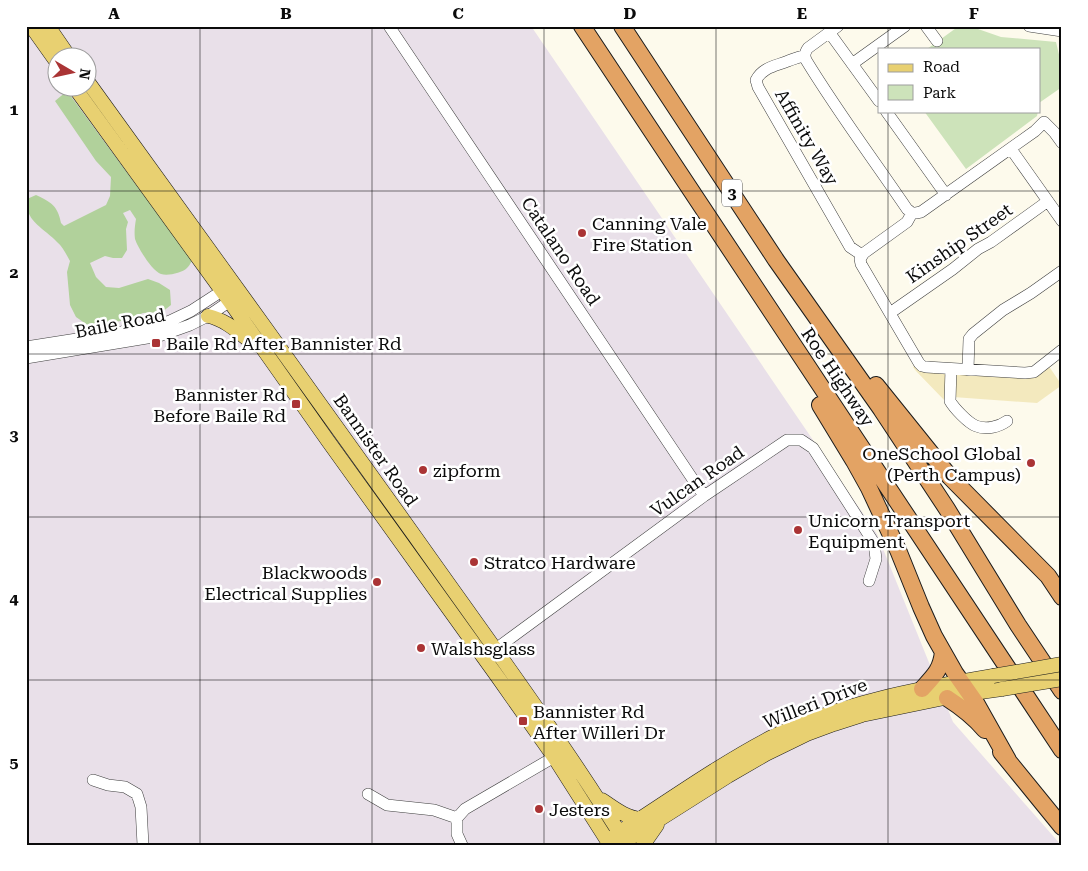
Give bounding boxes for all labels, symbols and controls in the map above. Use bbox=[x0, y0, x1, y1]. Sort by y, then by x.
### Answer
text: A bbox=[108, 4, 120, 23]
text: B bbox=[280, 4, 292, 23]
text: C bbox=[452, 4, 464, 23]
text: D bbox=[624, 4, 637, 23]
text: E bbox=[797, 4, 807, 23]
text: F bbox=[969, 4, 979, 23]
north arrow bbox=[48, 48, 98, 98]
legend bbox=[878, 48, 1040, 112]
text: Road bbox=[923, 58, 960, 76]
text: N bbox=[76, 67, 94, 81]
text: Park bbox=[923, 84, 957, 102]
street label: Affinity Way bbox=[771, 85, 843, 189]
text: 1 bbox=[10, 100, 19, 119]
road number: 3 bbox=[722, 180, 742, 207]
street label: Catalano Road bbox=[517, 193, 605, 309]
street label: Kinship Street bbox=[902, 199, 1016, 287]
place label: Canning Vale Fire Station bbox=[592, 213, 707, 255]
marker: Canning Vale Fire Station bbox=[576, 227, 588, 239]
text: 2 bbox=[10, 263, 19, 282]
street label: Baile Road bbox=[73, 304, 167, 342]
street label: Roe Highway bbox=[797, 324, 879, 431]
place label: Baile Rd After Bannister Rd bbox=[166, 333, 402, 354]
marker: Baile Rd After Bannister Rd bbox=[150, 337, 162, 349]
place label: Bannister Rd Before Baile Rd bbox=[153, 384, 286, 426]
street label: Bannister Road bbox=[330, 390, 423, 510]
marker: Bannister Rd Before Baile Rd bbox=[290, 398, 302, 410]
text: 3 bbox=[10, 426, 19, 445]
street label: Vulcan Road bbox=[646, 441, 748, 521]
place label: OneSchool Global (Perth Campus) bbox=[862, 443, 1021, 485]
marker: OneSchool Global (Perth Campus) bbox=[1025, 457, 1037, 469]
place label: zipform bbox=[433, 460, 501, 481]
marker: zipform bbox=[417, 464, 429, 476]
place label: Unicorn Transport Equipment bbox=[808, 510, 971, 552]
marker: Unicorn Transport Equipment bbox=[792, 524, 804, 536]
place label: Stratco Hardware bbox=[484, 552, 636, 573]
marker: Stratco Hardware bbox=[468, 556, 480, 568]
place label: Blackwoods Electrical Supplies bbox=[204, 562, 367, 604]
marker: Blackwoods Electrical Supplies bbox=[371, 576, 383, 588]
text: 4 bbox=[10, 589, 19, 608]
place label: Walshsglass bbox=[431, 638, 535, 659]
marker: Walshsglass bbox=[415, 642, 427, 654]
street label: Willeri Drive bbox=[760, 674, 870, 732]
place label: Bannister Rd After Willeri Dr bbox=[533, 701, 665, 743]
marker: Bannister Rd After Willeri Dr bbox=[517, 715, 529, 727]
text: 5 bbox=[10, 753, 19, 772]
place label: Jesters bbox=[549, 799, 610, 820]
marker: Jesters bbox=[533, 803, 545, 815]

